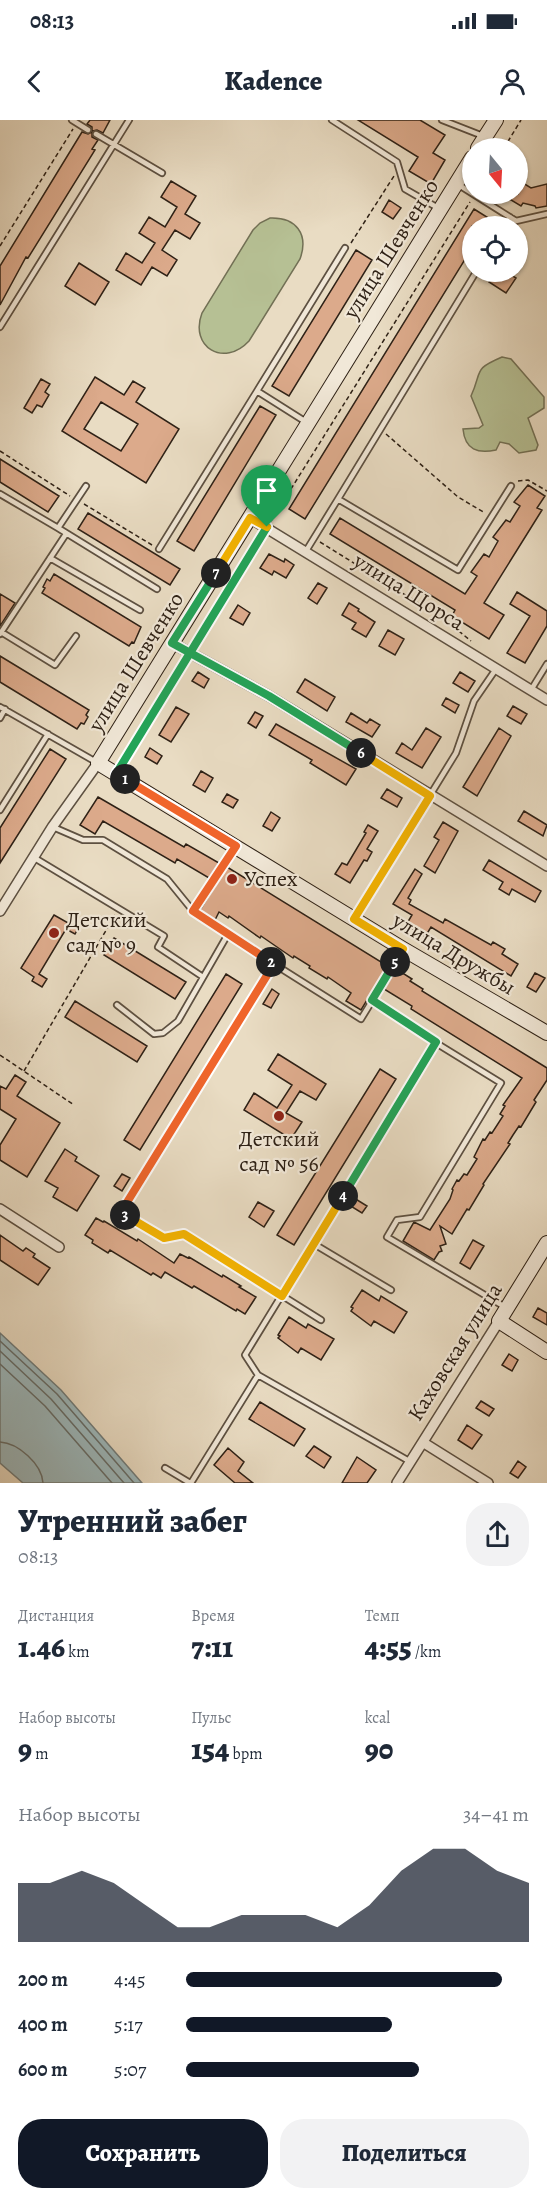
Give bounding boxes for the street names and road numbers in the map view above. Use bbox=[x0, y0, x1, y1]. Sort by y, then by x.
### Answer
street label: улица Шевченко bbox=[335, 173, 446, 325]
street label: улица Щорса bbox=[347, 546, 471, 638]
street label: улица Шевченко bbox=[80, 586, 191, 738]
street label: улица Дружбы bbox=[386, 905, 521, 1003]
street label: Каховская улица bbox=[400, 1276, 510, 1427]

